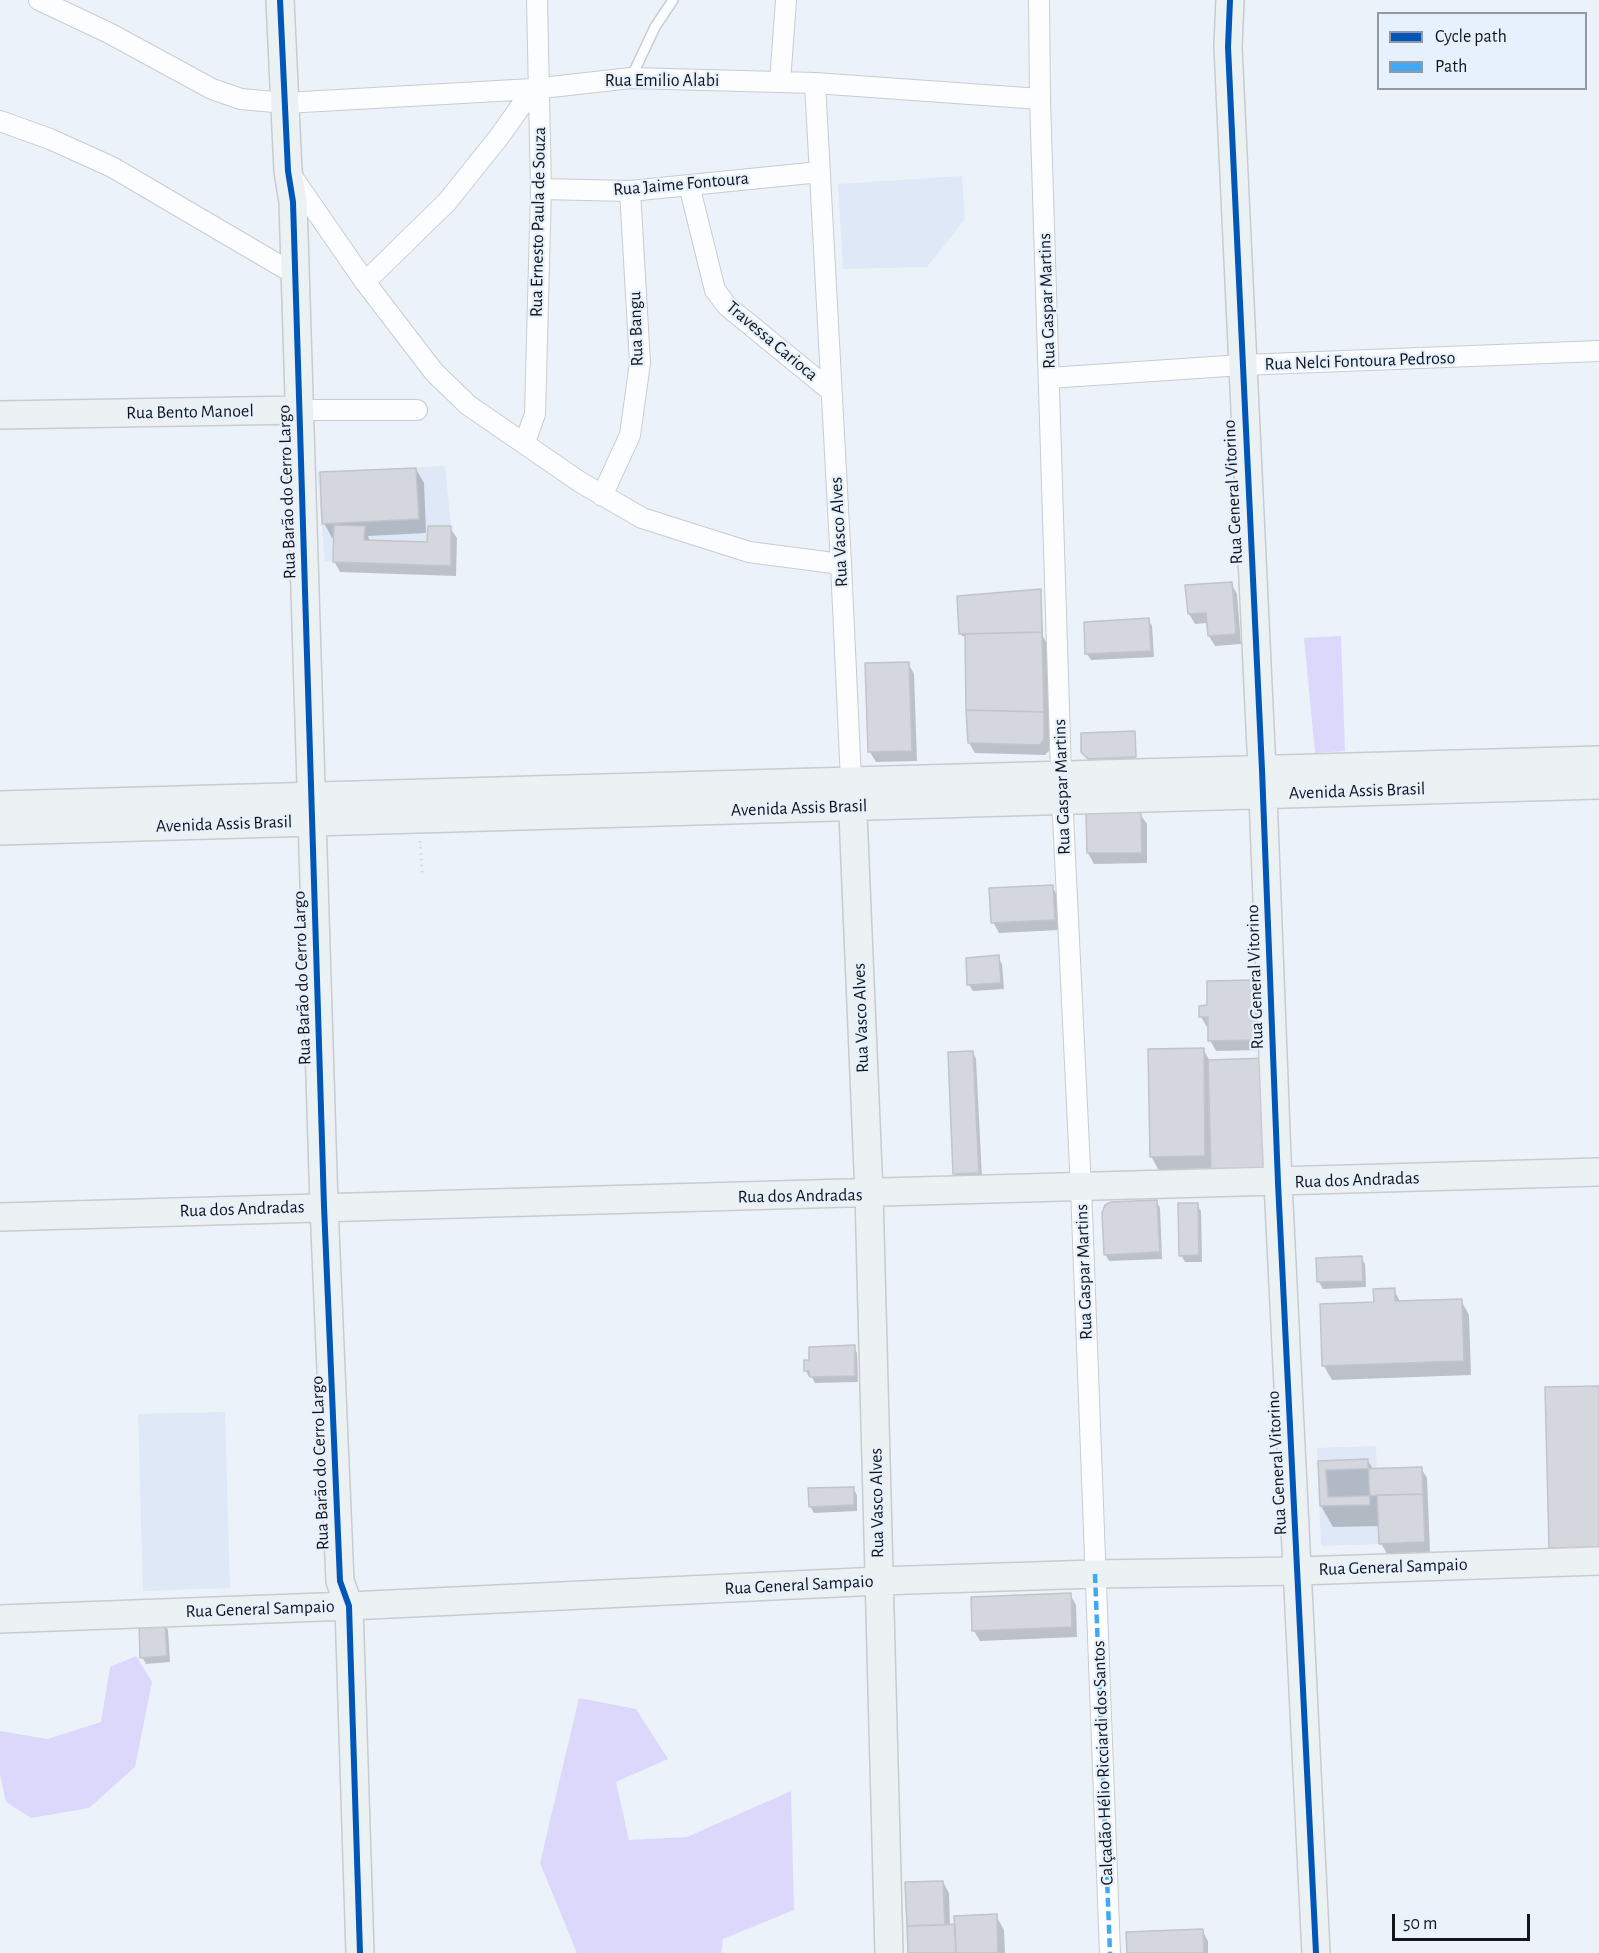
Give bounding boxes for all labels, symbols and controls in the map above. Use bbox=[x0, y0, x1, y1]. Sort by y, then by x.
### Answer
legend bbox=[1377, 12, 1587, 90]
text: Cycle path bbox=[1435, 28, 1507, 46]
text: Path bbox=[1435, 58, 1467, 76]
street label: Rua Emilio Alabi bbox=[605, 70, 719, 92]
street label: Rua Ernesto Paula de Souza bbox=[526, 127, 550, 317]
street label: Rua Jaime Fontoura bbox=[612, 167, 750, 201]
street label: Rua Gaspar Martins bbox=[1034, 233, 1060, 369]
street label: Rua Bangu bbox=[624, 291, 648, 367]
street label: Travessa Carioca bbox=[722, 296, 822, 386]
street label: Rua Nelci Fontoura Pedroso bbox=[1264, 347, 1456, 375]
street label: Rua Bento Manoel bbox=[126, 400, 254, 424]
street label: Rua Barão do Cerro Largo bbox=[273, 404, 301, 580]
street label: Rua General Vitorino bbox=[1218, 419, 1248, 565]
street label: Rua Vasco Alves bbox=[825, 476, 853, 588]
street label: Rua Gaspar Martins bbox=[1049, 719, 1075, 855]
street label: Avenida Assis Brasil bbox=[1288, 778, 1426, 804]
street label: Avenida Assis Brasil bbox=[730, 795, 868, 821]
street label: Avenida Assis Brasil bbox=[155, 811, 293, 837]
street label: Rua Barão do Cerro Largo bbox=[288, 890, 316, 1066]
street label: Rua General Vitorino bbox=[1242, 904, 1268, 1050]
street label: Rua Vasco Alves bbox=[848, 963, 874, 1073]
street label: Rua dos Andradas bbox=[1294, 1167, 1420, 1193]
street label: Rua dos Andradas bbox=[737, 1184, 863, 1208]
street label: Rua dos Andradas bbox=[179, 1196, 305, 1222]
street label: Rua Gaspar Martins bbox=[1071, 1204, 1097, 1340]
street label: Rua Barão do Cerro Largo bbox=[306, 1375, 334, 1551]
street label: Rua General Vitorino bbox=[1262, 1390, 1292, 1536]
street label: Rua Vasco Alves bbox=[865, 1448, 889, 1558]
street label: Rua General Sampaio bbox=[1318, 1554, 1468, 1580]
street label: Rua General Sampaio bbox=[724, 1570, 874, 1600]
street label: Rua General Sampaio bbox=[185, 1596, 335, 1622]
street label: Calçadão Hélio Ricciardi dos Santos bbox=[1088, 1640, 1118, 1886]
scale bar bbox=[1395, 1902, 1533, 1940]
text: 50 m bbox=[1403, 1915, 1437, 1933]

